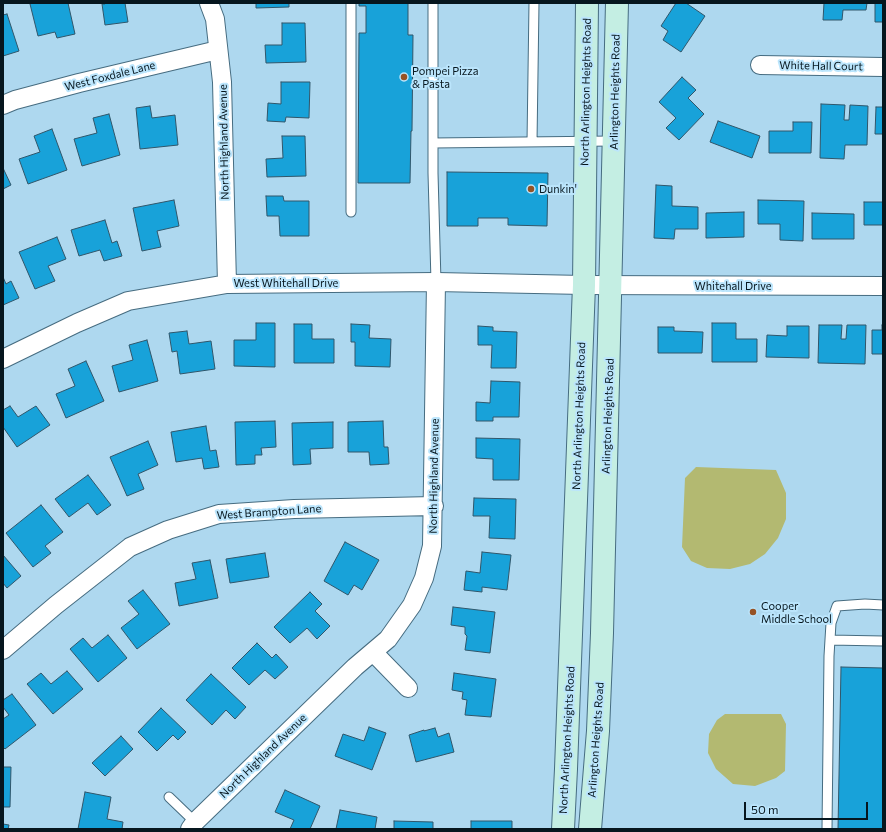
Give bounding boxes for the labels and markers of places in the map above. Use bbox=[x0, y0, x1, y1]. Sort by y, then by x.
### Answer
place label: Pompei Pizza & Pasta bbox=[412, 64, 479, 90]
marker: Pompei Pizza & Pasta bbox=[399, 72, 409, 82]
place label: Dunkin' bbox=[539, 182, 577, 196]
marker: Dunkin' bbox=[526, 184, 536, 194]
place label: Cooper Middle School bbox=[761, 599, 832, 625]
marker: Cooper Middle School bbox=[748, 607, 758, 617]

